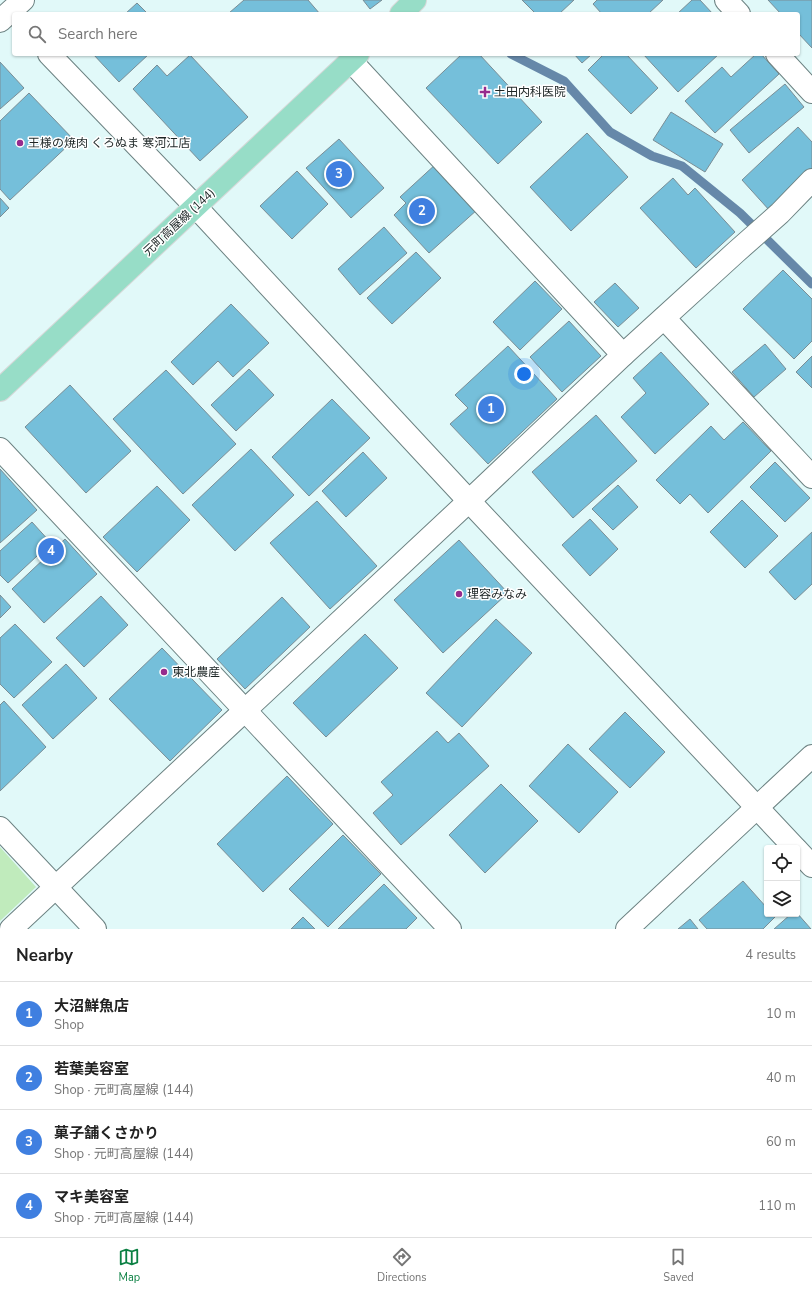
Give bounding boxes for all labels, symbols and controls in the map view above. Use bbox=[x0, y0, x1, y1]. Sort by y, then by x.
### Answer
search box bbox=[12, 12, 800, 56]
icon: search bbox=[26, 23, 48, 45]
text: Search here bbox=[58, 24, 138, 44]
place label: 土田内科医院 bbox=[494, 84, 566, 100]
marker: 土田内科医院 bbox=[479, 86, 491, 98]
place label: 王様の焼肉 くろぬま 寒河江店 bbox=[28, 135, 190, 151]
marker: 王様の焼肉 くろぬま 寒河江店 bbox=[15, 138, 25, 148]
pin: 3 bbox=[326, 159, 352, 189]
street label: 元町高屋線 (144) bbox=[140, 185, 218, 259]
pin: 2 bbox=[409, 196, 435, 226]
your location bbox=[514, 364, 534, 384]
pin: 1 bbox=[478, 394, 504, 424]
pin: 4 bbox=[38, 536, 64, 566]
place label: 理容みなみ bbox=[467, 586, 527, 602]
marker: 理容みなみ bbox=[454, 589, 464, 599]
place label: 東北農産 bbox=[172, 664, 220, 680]
marker: 東北農産 bbox=[159, 667, 169, 677]
map controls bbox=[764, 845, 800, 917]
button: locate bbox=[764, 845, 800, 881]
button: layers bbox=[764, 881, 800, 917]
text: Nearby bbox=[16, 944, 73, 967]
text: 4 results bbox=[745, 946, 796, 964]
text: 大沼鮮魚店 bbox=[54, 996, 129, 1016]
text: 1 bbox=[25, 1005, 33, 1023]
text: 10 m bbox=[766, 1005, 796, 1023]
text: Shop bbox=[54, 1016, 84, 1034]
text: 若葉美容室 bbox=[54, 1059, 129, 1079]
text: 2 bbox=[25, 1069, 33, 1087]
text: 40 m bbox=[766, 1069, 796, 1087]
text: Shop · 元町高屋線 (144) bbox=[54, 1081, 194, 1099]
text: 菓子舗くさかり bbox=[54, 1123, 159, 1143]
text: 3 bbox=[25, 1133, 33, 1151]
text: 60 m bbox=[766, 1133, 796, 1151]
text: Shop · 元町高屋線 (144) bbox=[54, 1145, 194, 1163]
text: マキ美容室 bbox=[54, 1187, 129, 1207]
text: 4 bbox=[25, 1197, 33, 1215]
text: 110 m bbox=[758, 1197, 796, 1215]
text: Shop · 元町高屋線 (144) bbox=[54, 1209, 194, 1227]
tab: Map bbox=[118, 1246, 140, 1285]
tab: Directions bbox=[377, 1246, 427, 1285]
tab: Saved bbox=[663, 1246, 694, 1285]

